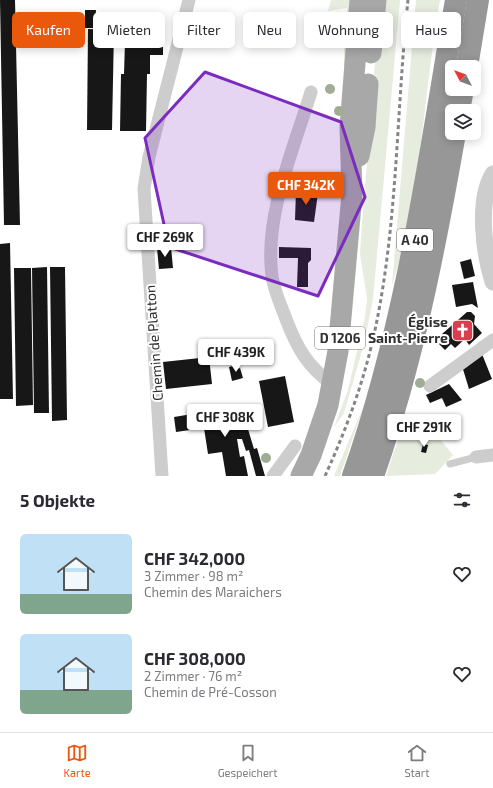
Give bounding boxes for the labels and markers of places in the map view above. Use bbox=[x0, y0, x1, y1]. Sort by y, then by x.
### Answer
pin: CHF 342K bbox=[265, 172, 347, 206]
pin: CHF 269K bbox=[124, 224, 206, 258]
place label: Église Saint-Pierre bbox=[368, 313, 448, 346]
church icon: Église Saint-Pierre bbox=[450, 317, 476, 343]
pin: CHF 439K bbox=[195, 339, 277, 373]
pin: CHF 308K bbox=[184, 404, 266, 438]
pin: CHF 291K bbox=[383, 414, 465, 448]

